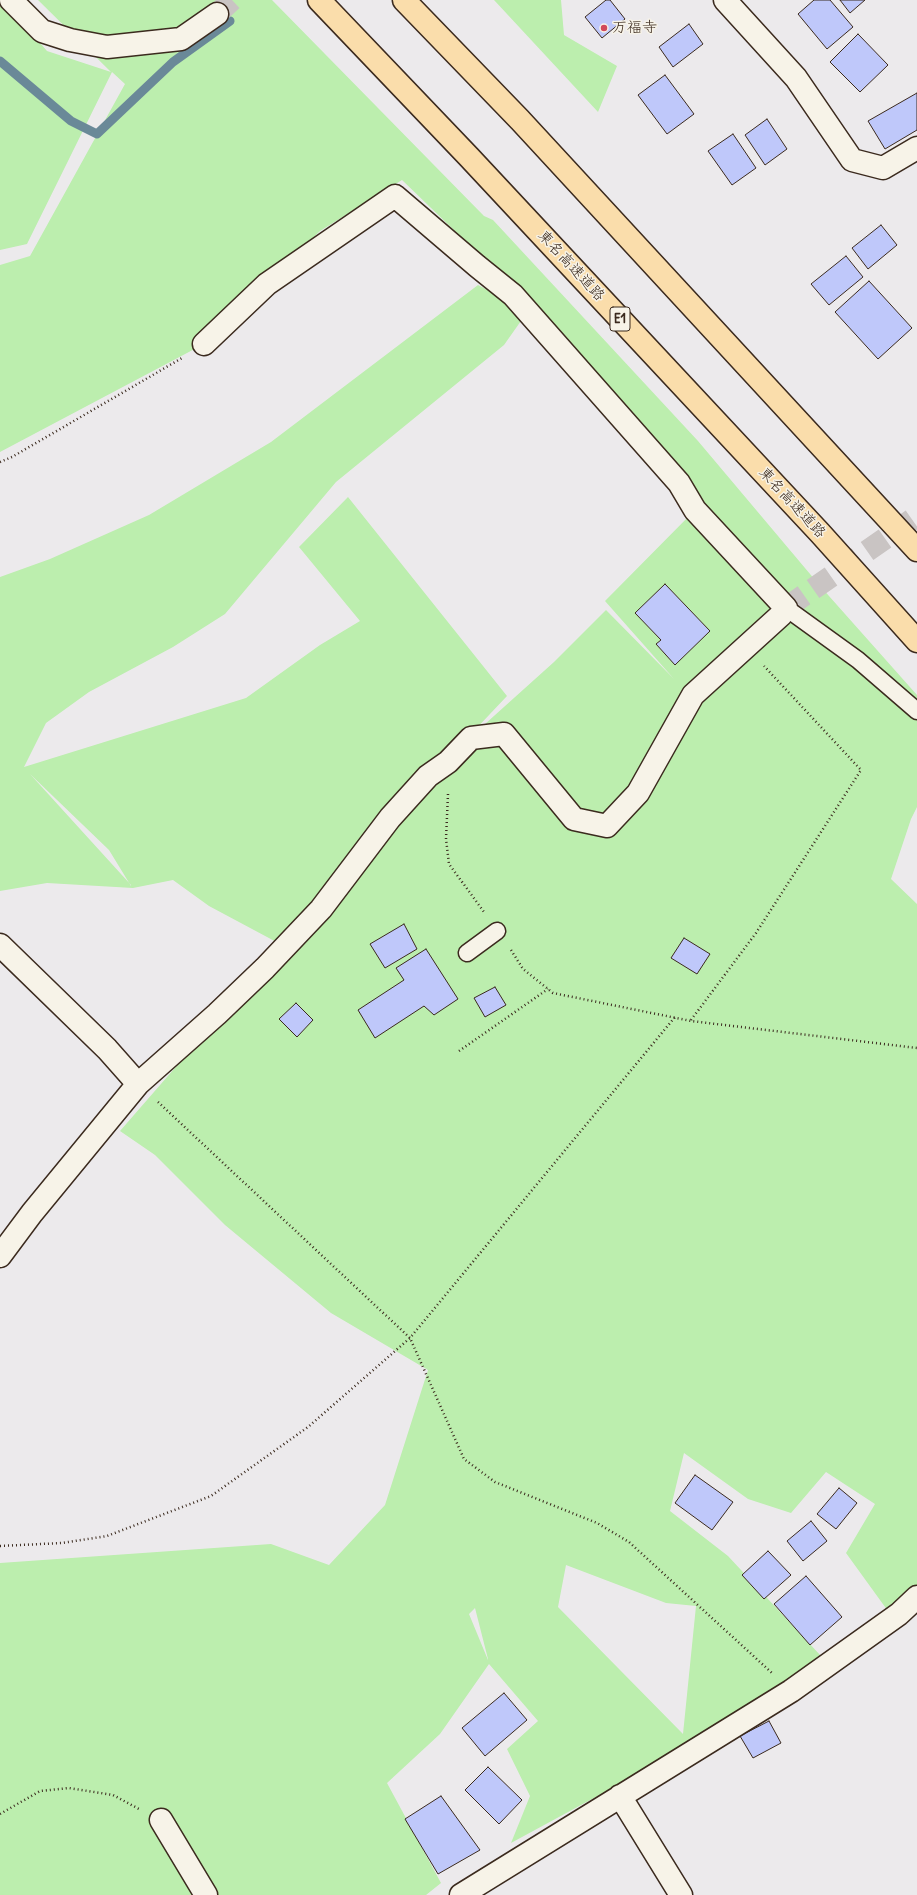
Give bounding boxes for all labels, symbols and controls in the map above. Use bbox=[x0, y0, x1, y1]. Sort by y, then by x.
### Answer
place label: 万福寺 bbox=[612, 19, 657, 37]
marker: 万福寺 bbox=[599, 23, 609, 33]
street label: 東名高速道路 bbox=[534, 227, 608, 305]
road number: E1 bbox=[610, 307, 630, 331]
street label: 東名高速道路 bbox=[755, 464, 829, 542]

